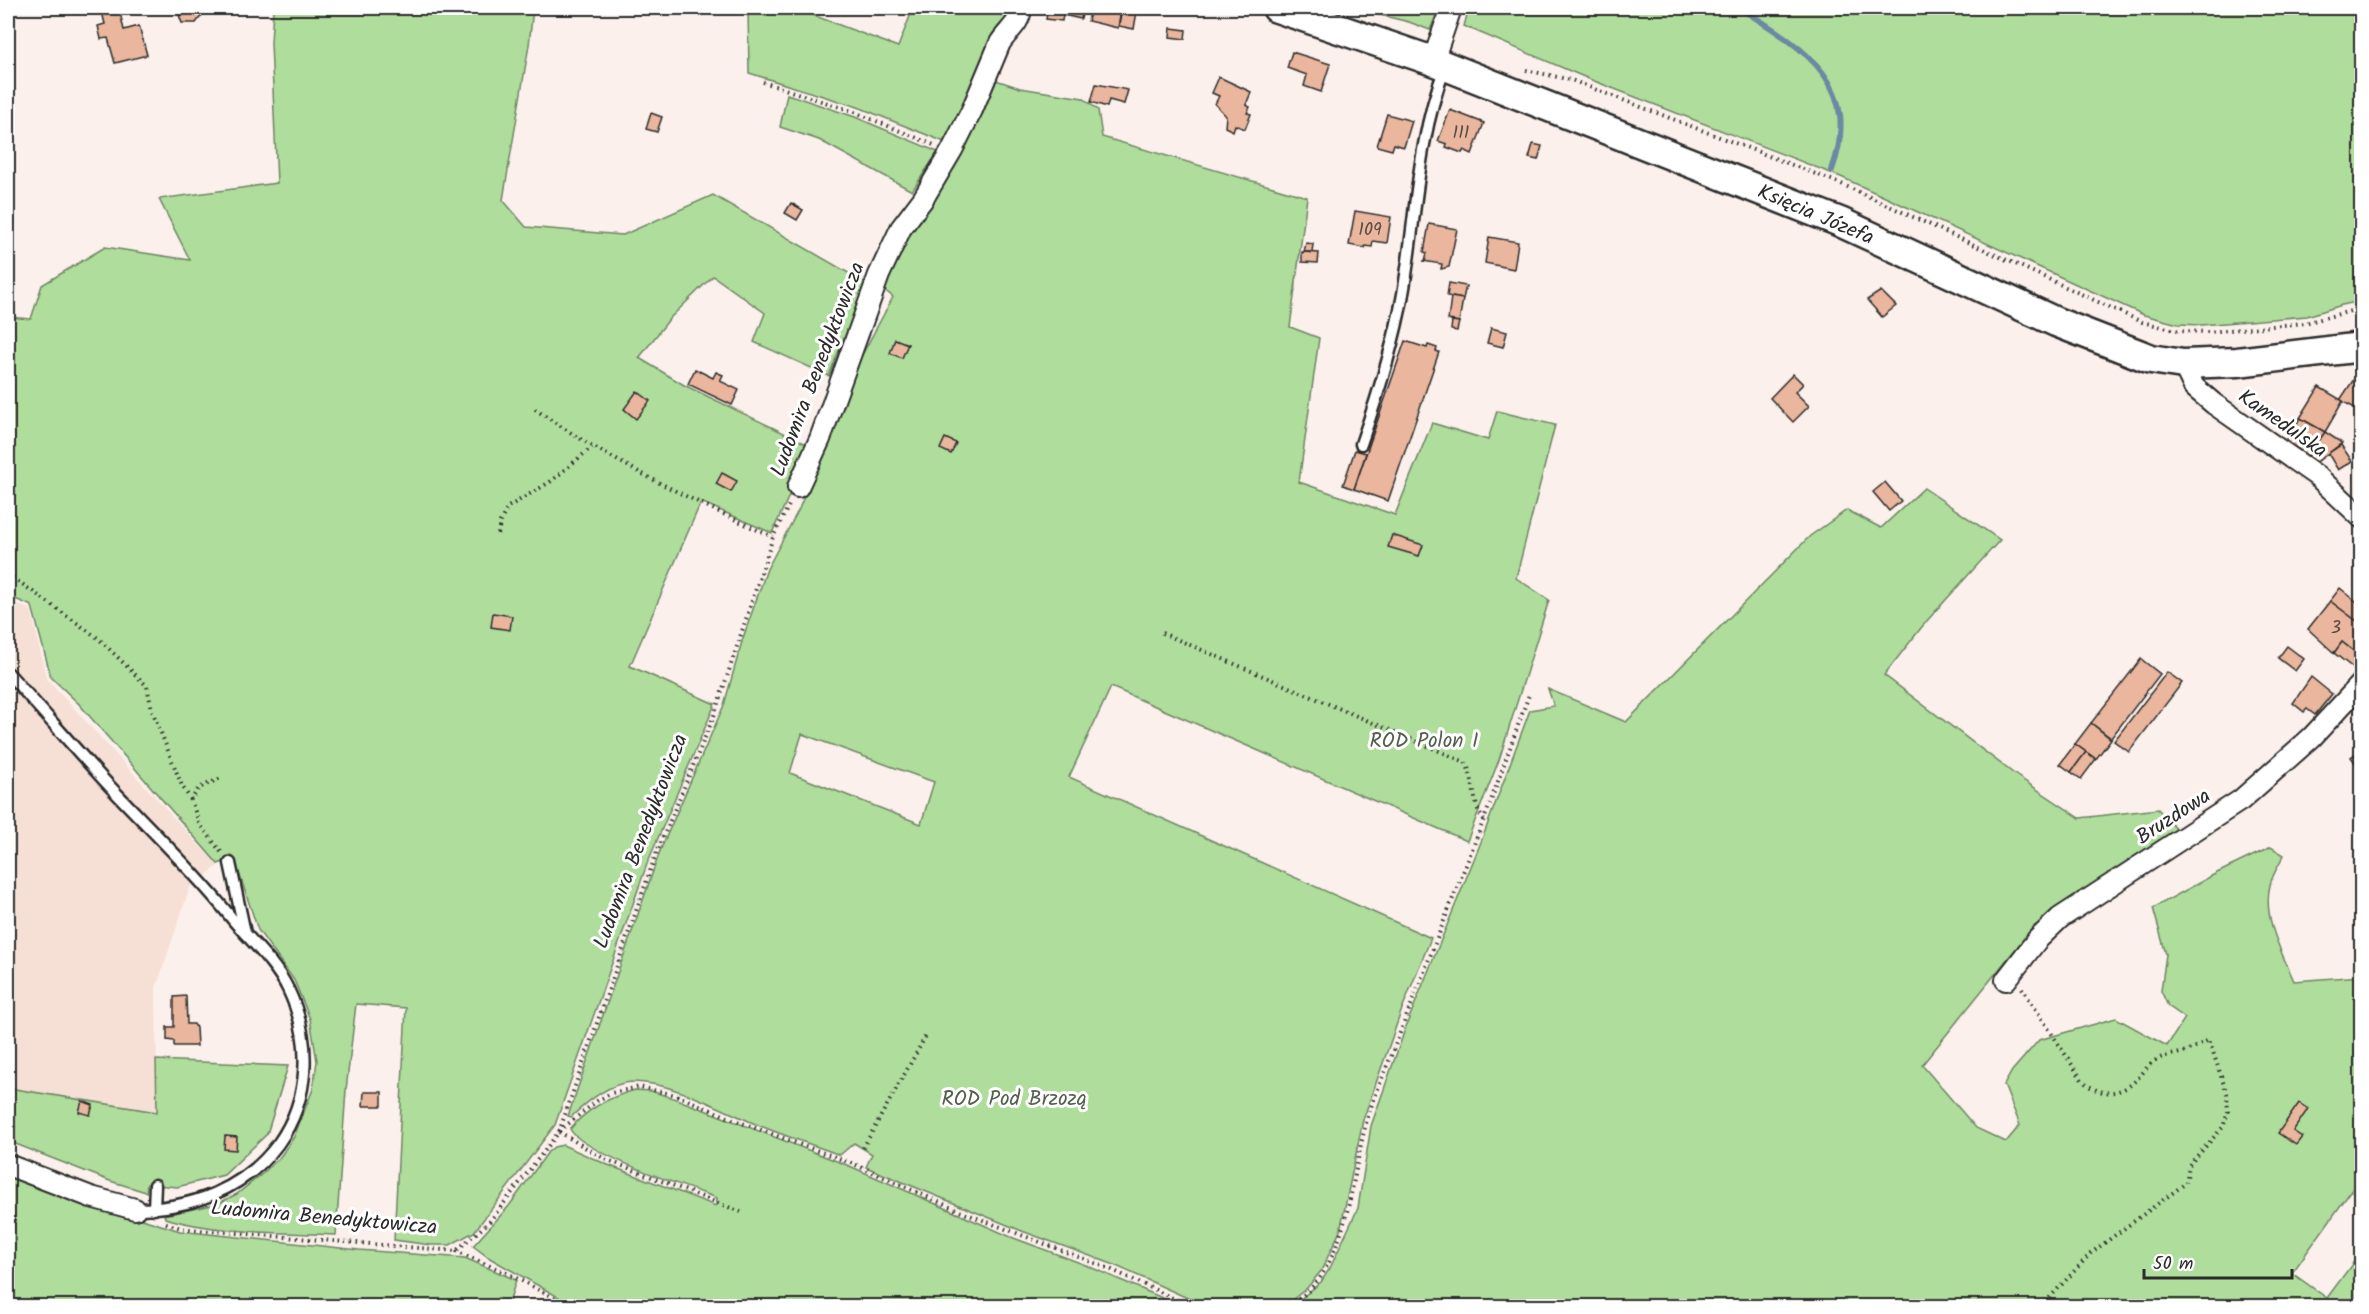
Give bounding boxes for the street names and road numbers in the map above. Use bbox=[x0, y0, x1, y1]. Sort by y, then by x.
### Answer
street label: Księcia Józefa bbox=[1752, 176, 1879, 255]
street label: Ludomira Benedyktowicza bbox=[762, 257, 875, 482]
street label: Kamedulska bbox=[2231, 381, 2334, 467]
street label: Ludomira Benedyktowicza bbox=[585, 729, 698, 954]
street label: Bruzdowa bbox=[2130, 781, 2218, 854]
street label: Ludomira Benedyktowicza bbox=[209, 1192, 439, 1245]

